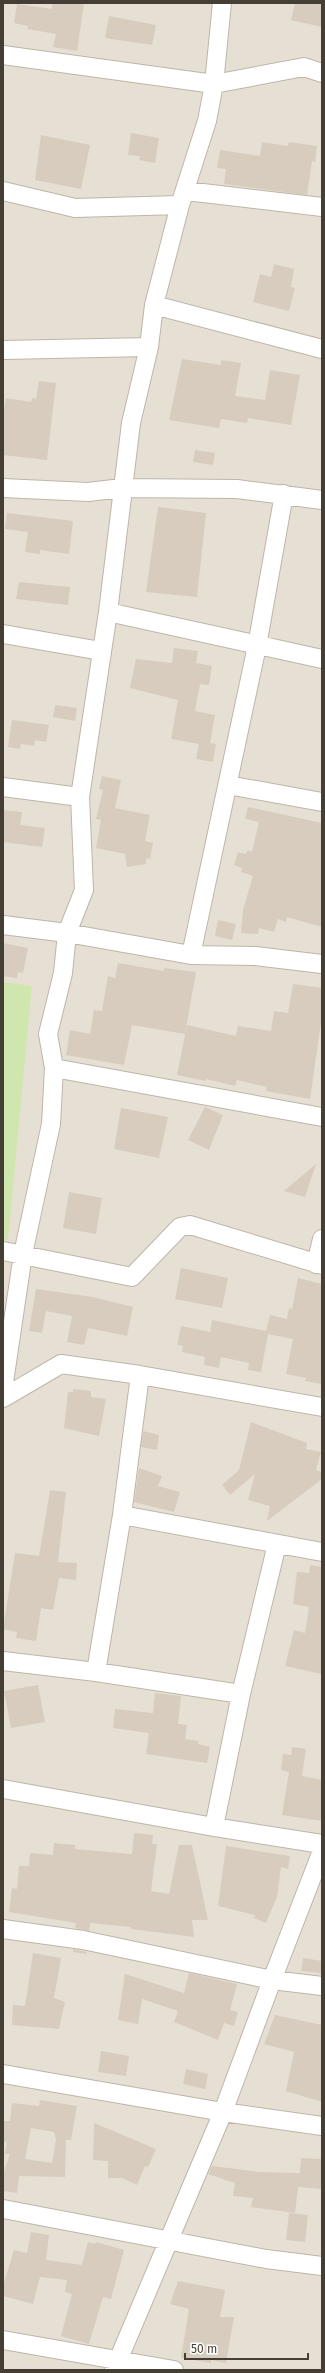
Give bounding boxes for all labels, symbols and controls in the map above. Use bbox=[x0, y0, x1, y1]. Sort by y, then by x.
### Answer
scale bar bbox=[185, 2335, 308, 2361]
text: 50 m bbox=[191, 2342, 217, 2356]

